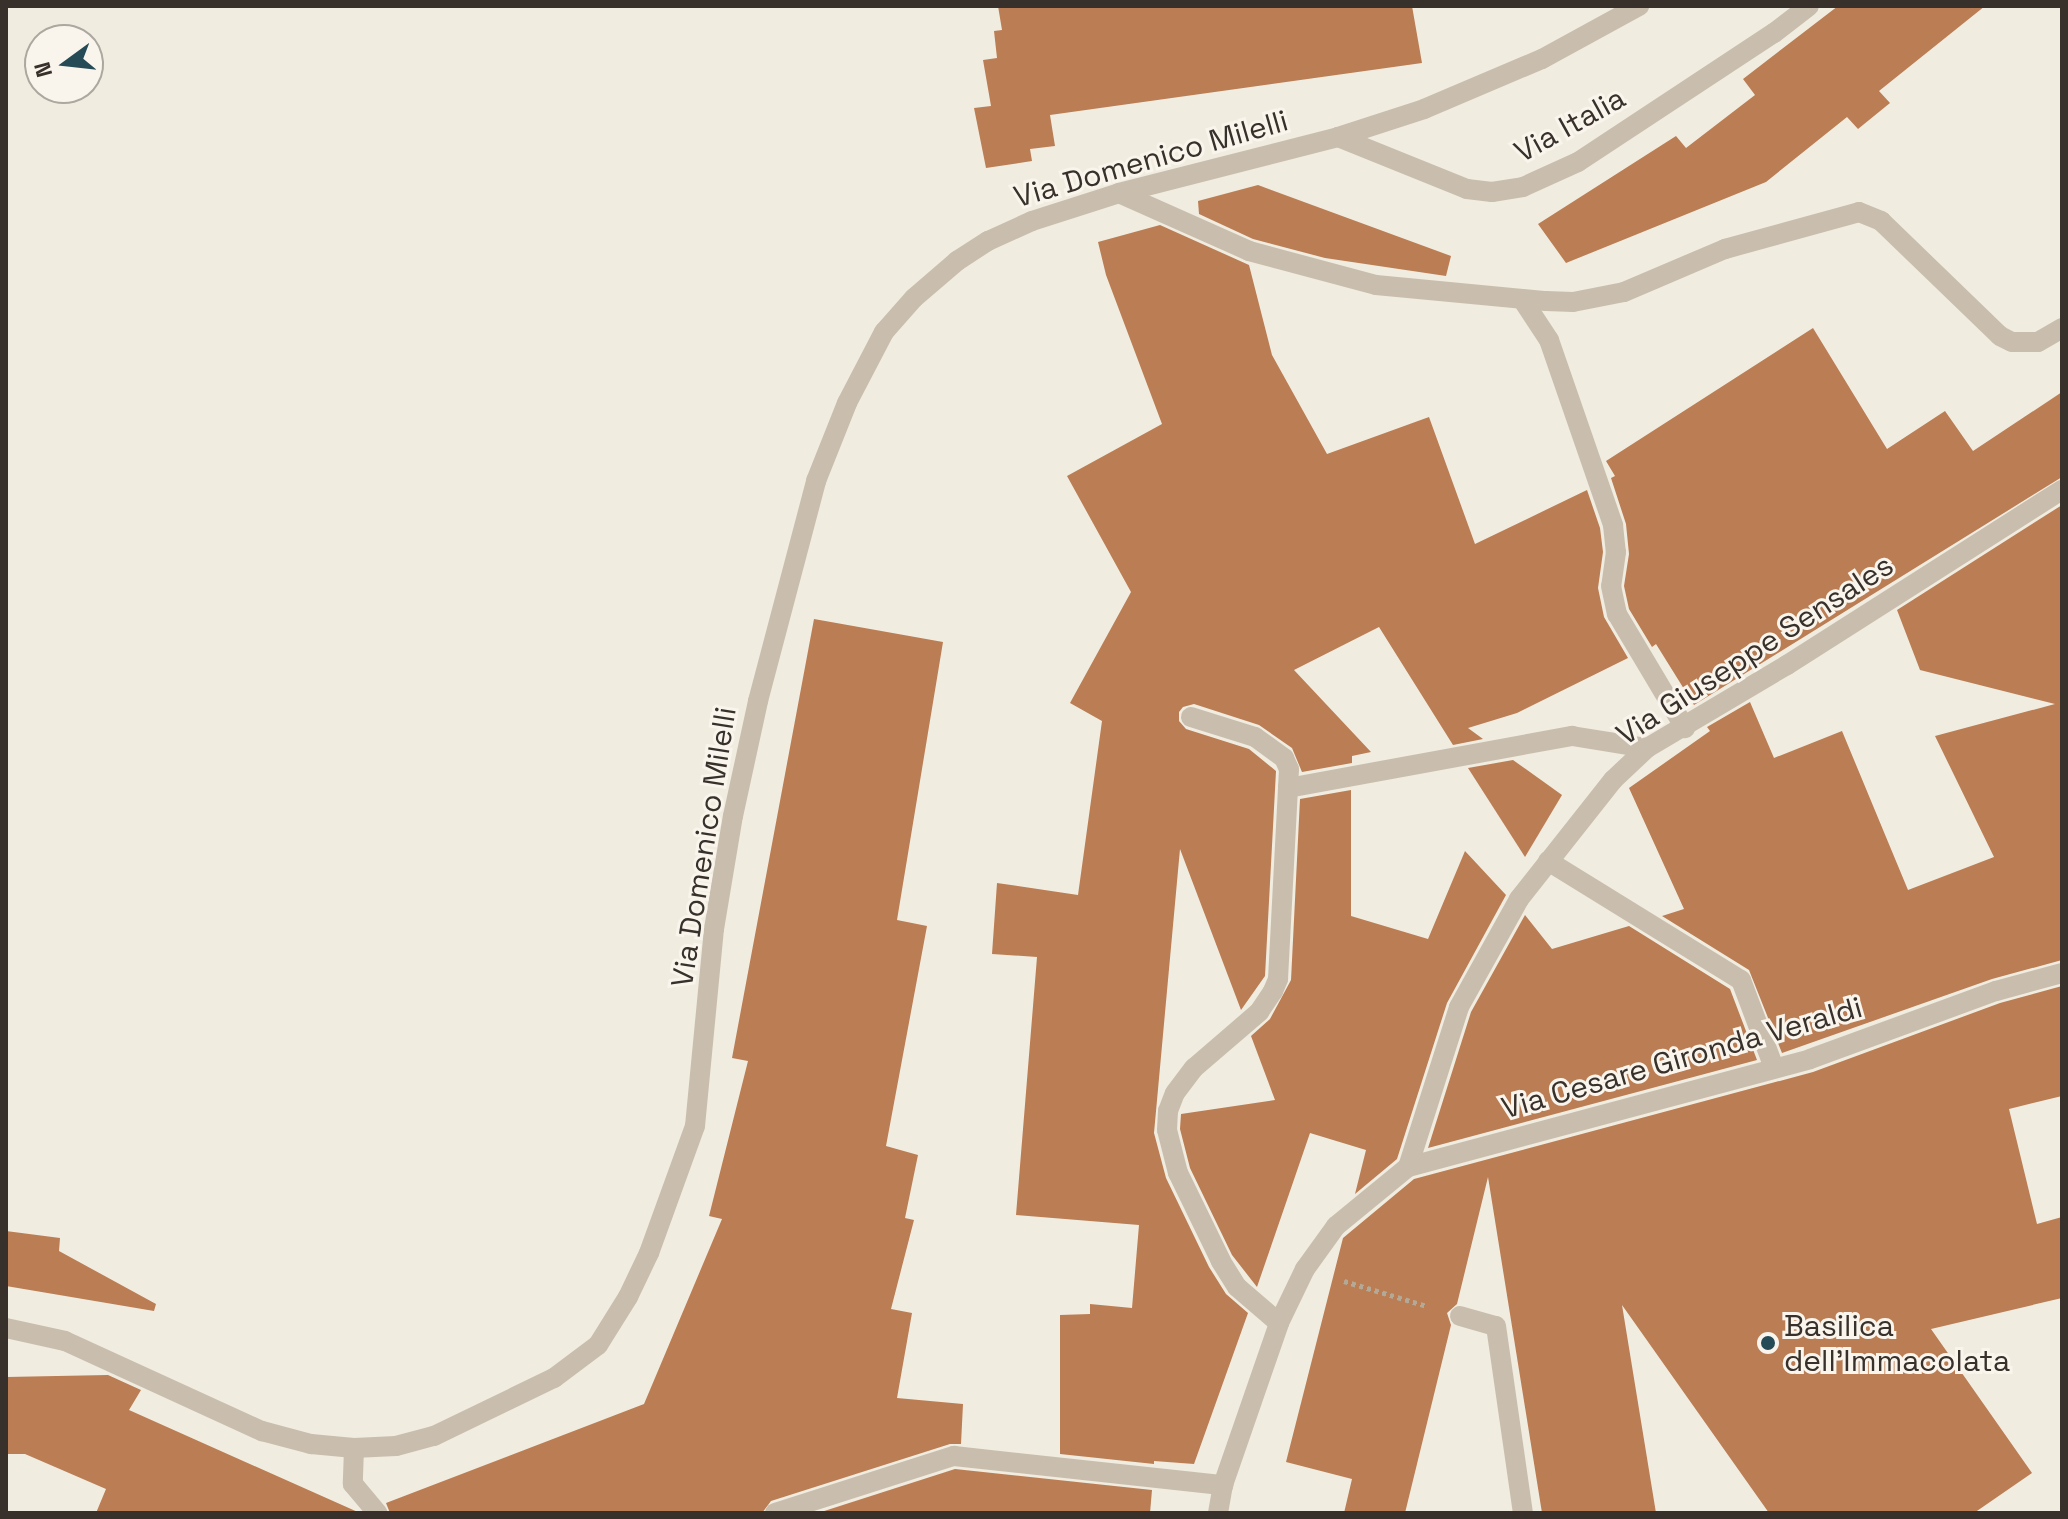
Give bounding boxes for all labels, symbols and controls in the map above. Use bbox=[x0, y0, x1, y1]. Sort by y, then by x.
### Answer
north arrow bbox=[24, 24, 104, 104]
text: N bbox=[27, 59, 58, 80]
street label: Via Italia bbox=[1508, 80, 1632, 170]
street label: Via Domenico Milelli bbox=[1010, 103, 1292, 215]
street label: Via Giuseppe Sensales bbox=[1610, 547, 1900, 753]
street label: Via Domenico Milelli bbox=[664, 704, 744, 990]
street label: Via Cesare Gironda Veraldi bbox=[1498, 989, 1866, 1127]
place label: Basilica dell'Immacolata bbox=[1784, 1308, 2010, 1378]
marker: Basilica dell'Immacolata bbox=[1759, 1334, 1777, 1352]

